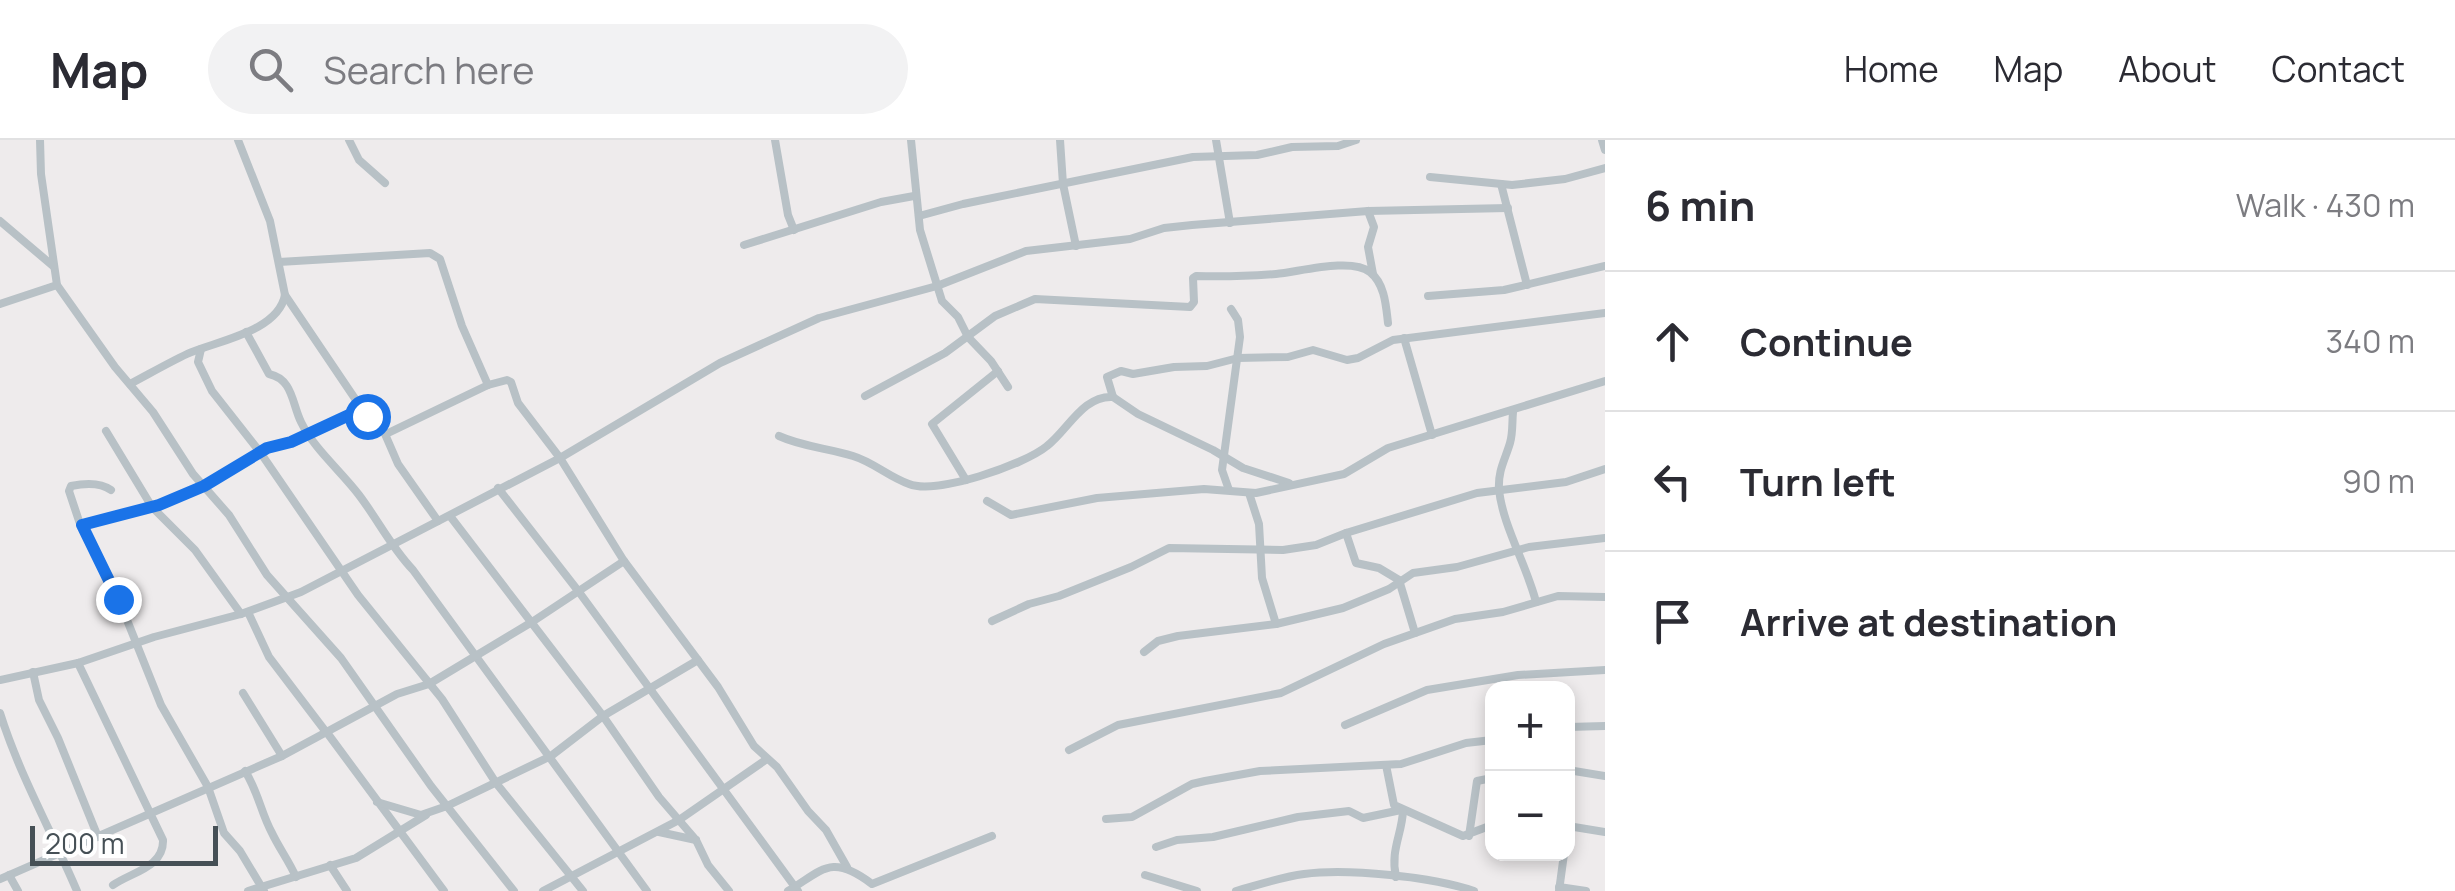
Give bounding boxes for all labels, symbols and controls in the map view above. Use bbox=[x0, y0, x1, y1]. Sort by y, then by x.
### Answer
search box bbox=[208, 24, 908, 114]
text: Map bbox=[50, 37, 148, 102]
icon: search bbox=[243, 42, 298, 97]
text: Search here bbox=[323, 43, 534, 95]
text: Home bbox=[1844, 45, 1939, 93]
text: Map bbox=[1994, 45, 2063, 93]
text: About bbox=[2118, 45, 2217, 93]
text: Contact bbox=[2272, 45, 2405, 93]
text: 6 min bbox=[1645, 176, 1755, 234]
text: Walk · 430 m bbox=[2236, 183, 2415, 227]
icon: ahead bbox=[1645, 314, 1700, 369]
text: Continue bbox=[1740, 315, 1913, 367]
text: 340 m bbox=[2325, 319, 2415, 363]
route start bbox=[345, 394, 391, 440]
icon: left bbox=[1645, 454, 1700, 509]
text: Turn left bbox=[1740, 455, 1896, 507]
text: 90 m bbox=[2342, 459, 2415, 503]
route end bbox=[96, 577, 142, 623]
icon: arrive bbox=[1645, 594, 1700, 649]
text: Arrive at destination bbox=[1740, 595, 2117, 647]
map controls bbox=[1485, 681, 1575, 861]
button: + bbox=[1485, 681, 1575, 771]
button: − bbox=[1485, 771, 1575, 861]
scale bar bbox=[30, 821, 218, 866]
text: 200 m bbox=[45, 824, 124, 862]

